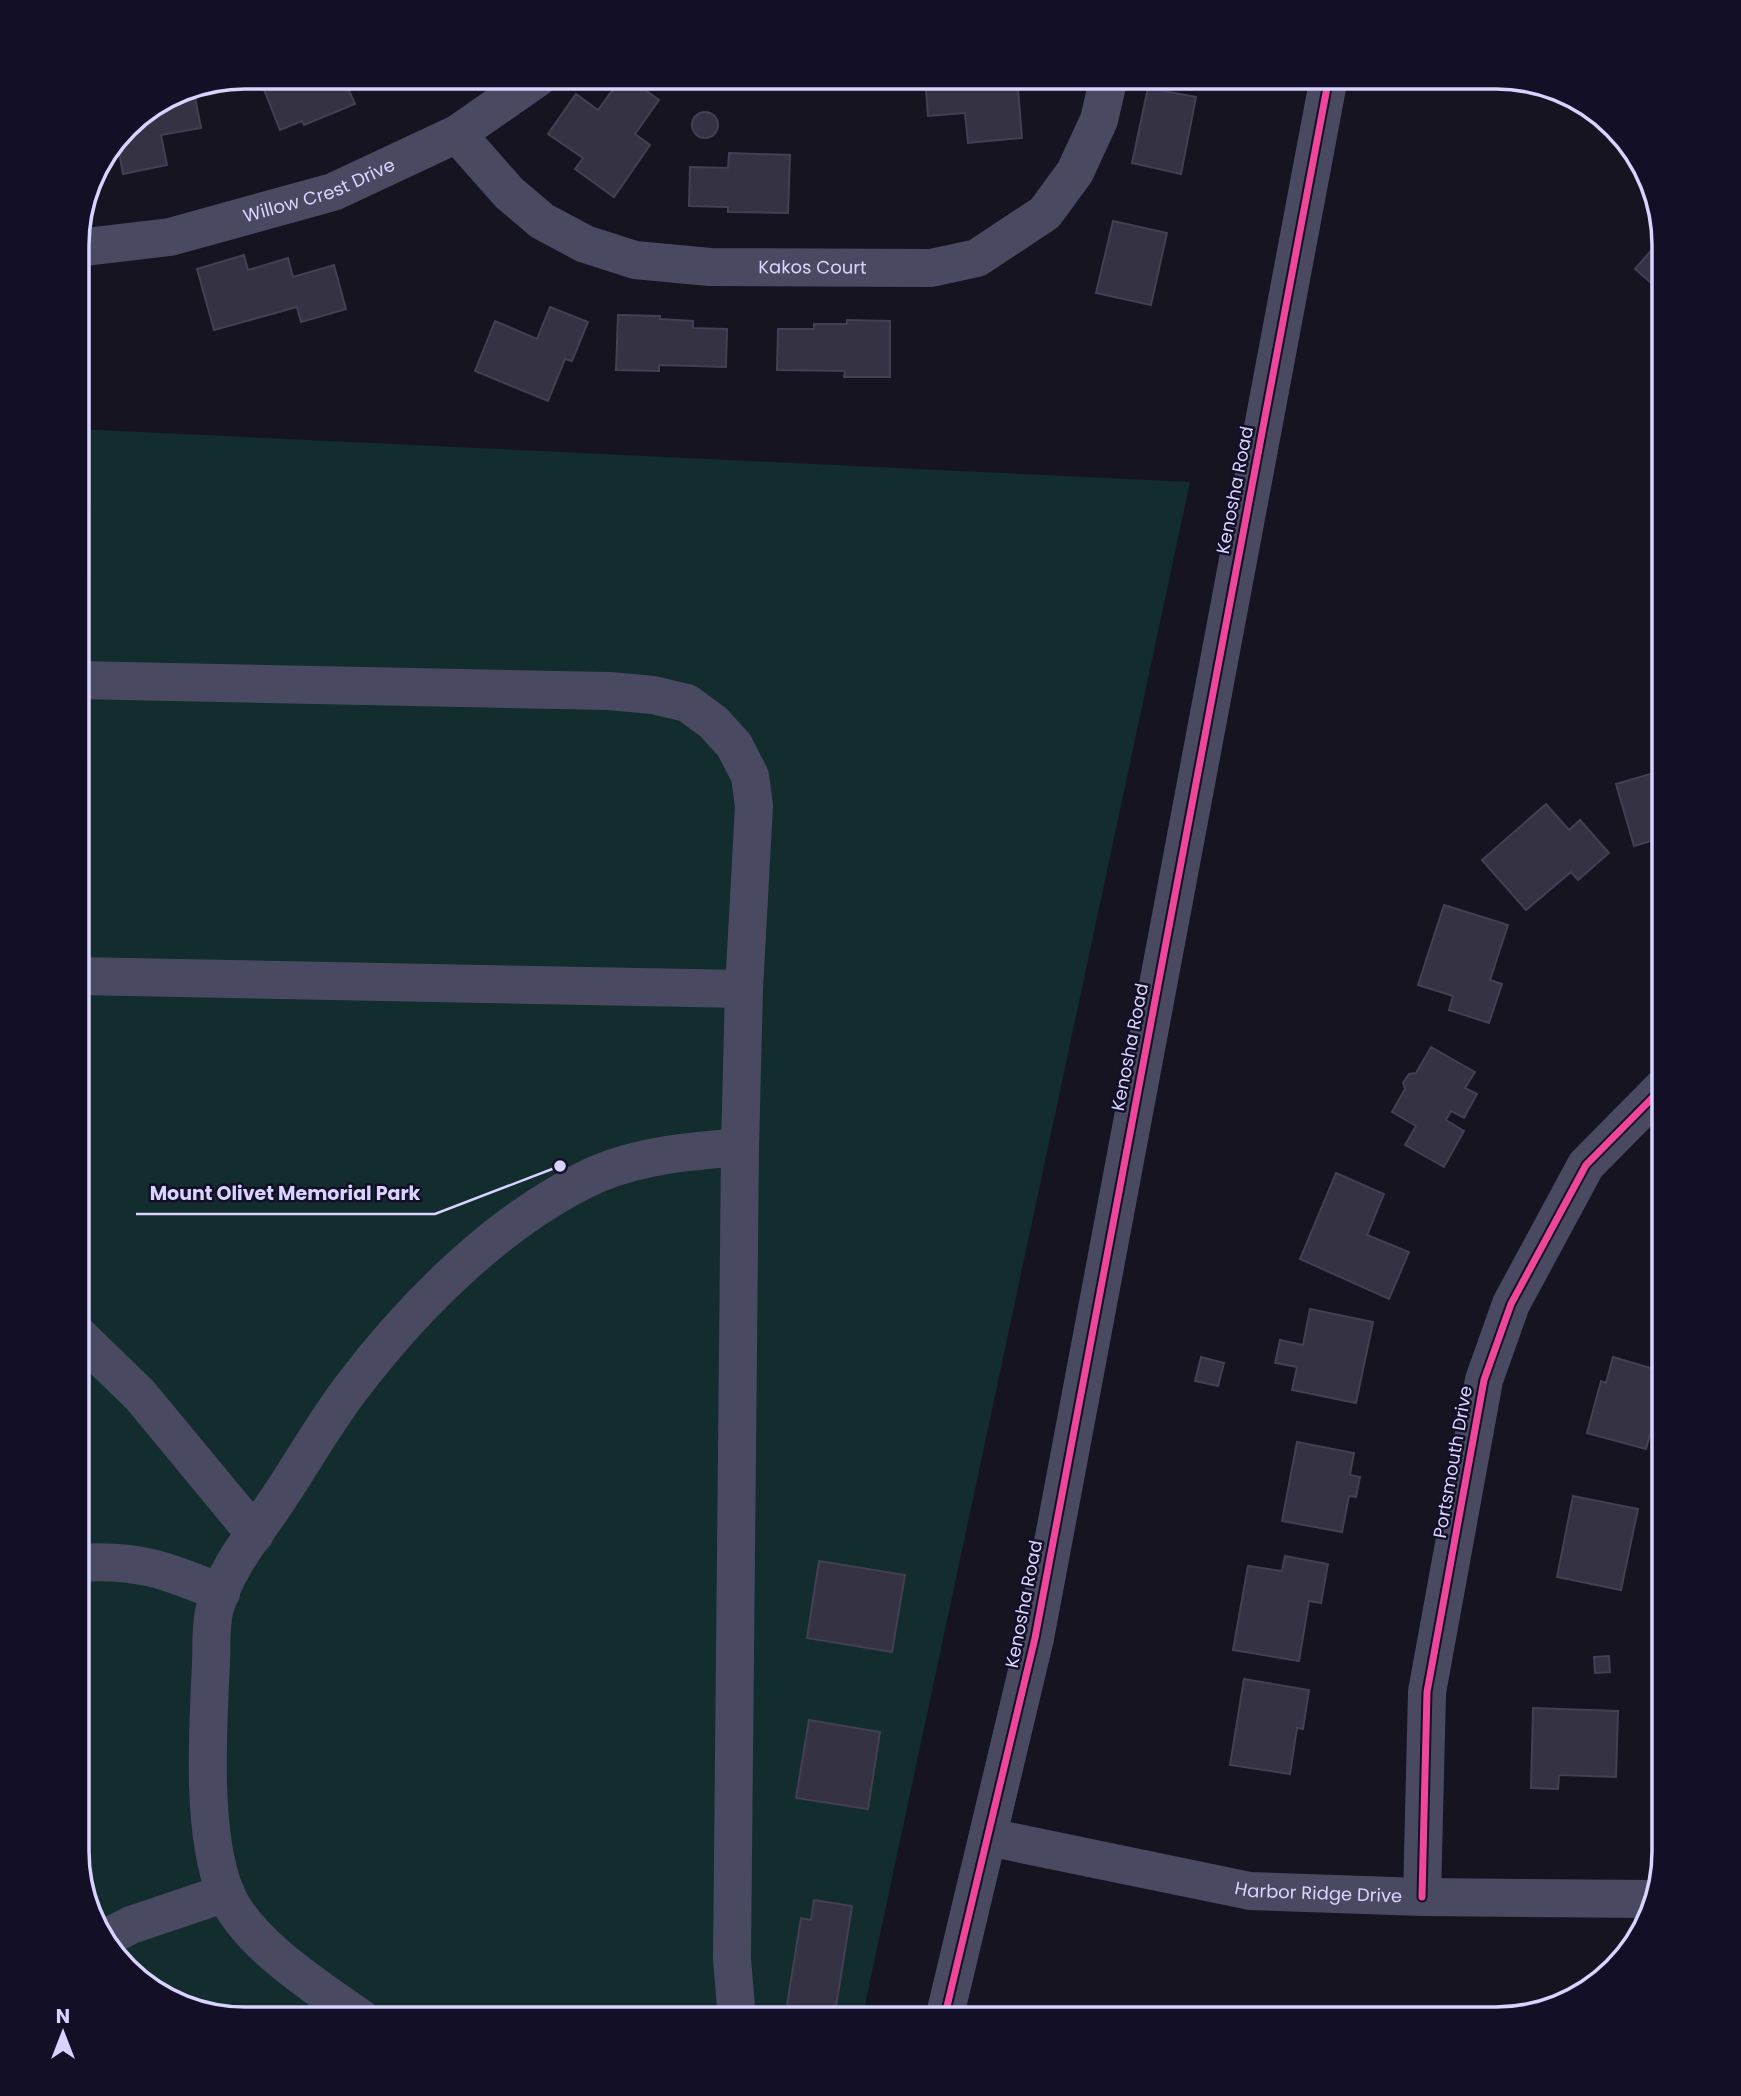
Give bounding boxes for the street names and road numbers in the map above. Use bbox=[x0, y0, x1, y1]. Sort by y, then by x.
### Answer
street label: Willow Crest Drive bbox=[240, 152, 399, 228]
street label: Kakos Court bbox=[758, 254, 867, 280]
street label: Kenosha Road bbox=[1210, 424, 1259, 556]
street label: Kenosha Road bbox=[1105, 981, 1154, 1113]
street label: Portsmouth Drive bbox=[1427, 1384, 1478, 1540]
street label: Kenosha Road bbox=[999, 1538, 1048, 1670]
street label: Harbor Ridge Drive bbox=[1233, 1875, 1403, 1908]

